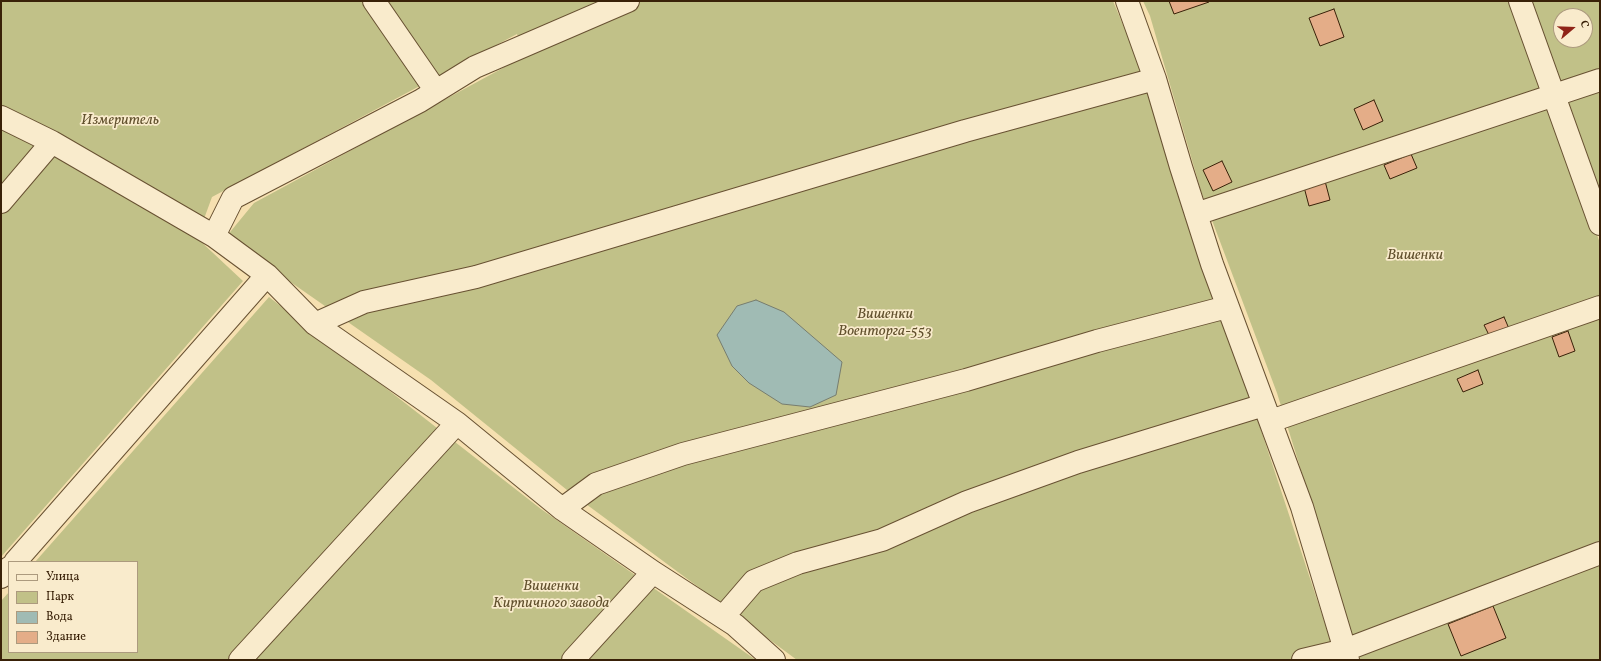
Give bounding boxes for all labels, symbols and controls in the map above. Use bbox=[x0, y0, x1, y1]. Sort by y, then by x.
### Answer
north arrow bbox=[1553, 8, 1593, 48]
text: С bbox=[1576, 18, 1592, 30]
park label: Измеритель bbox=[81, 112, 159, 130]
park label: Вишенки bbox=[1387, 247, 1443, 265]
park label: Вишенки Военторга-553 bbox=[838, 306, 932, 341]
legend bbox=[8, 561, 138, 653]
text: Улица bbox=[46, 569, 79, 585]
park label: Вишенки Кирпичного завода bbox=[493, 578, 609, 613]
text: Парк bbox=[46, 589, 74, 605]
text: Вода bbox=[46, 609, 73, 625]
text: Здание bbox=[46, 629, 86, 645]

